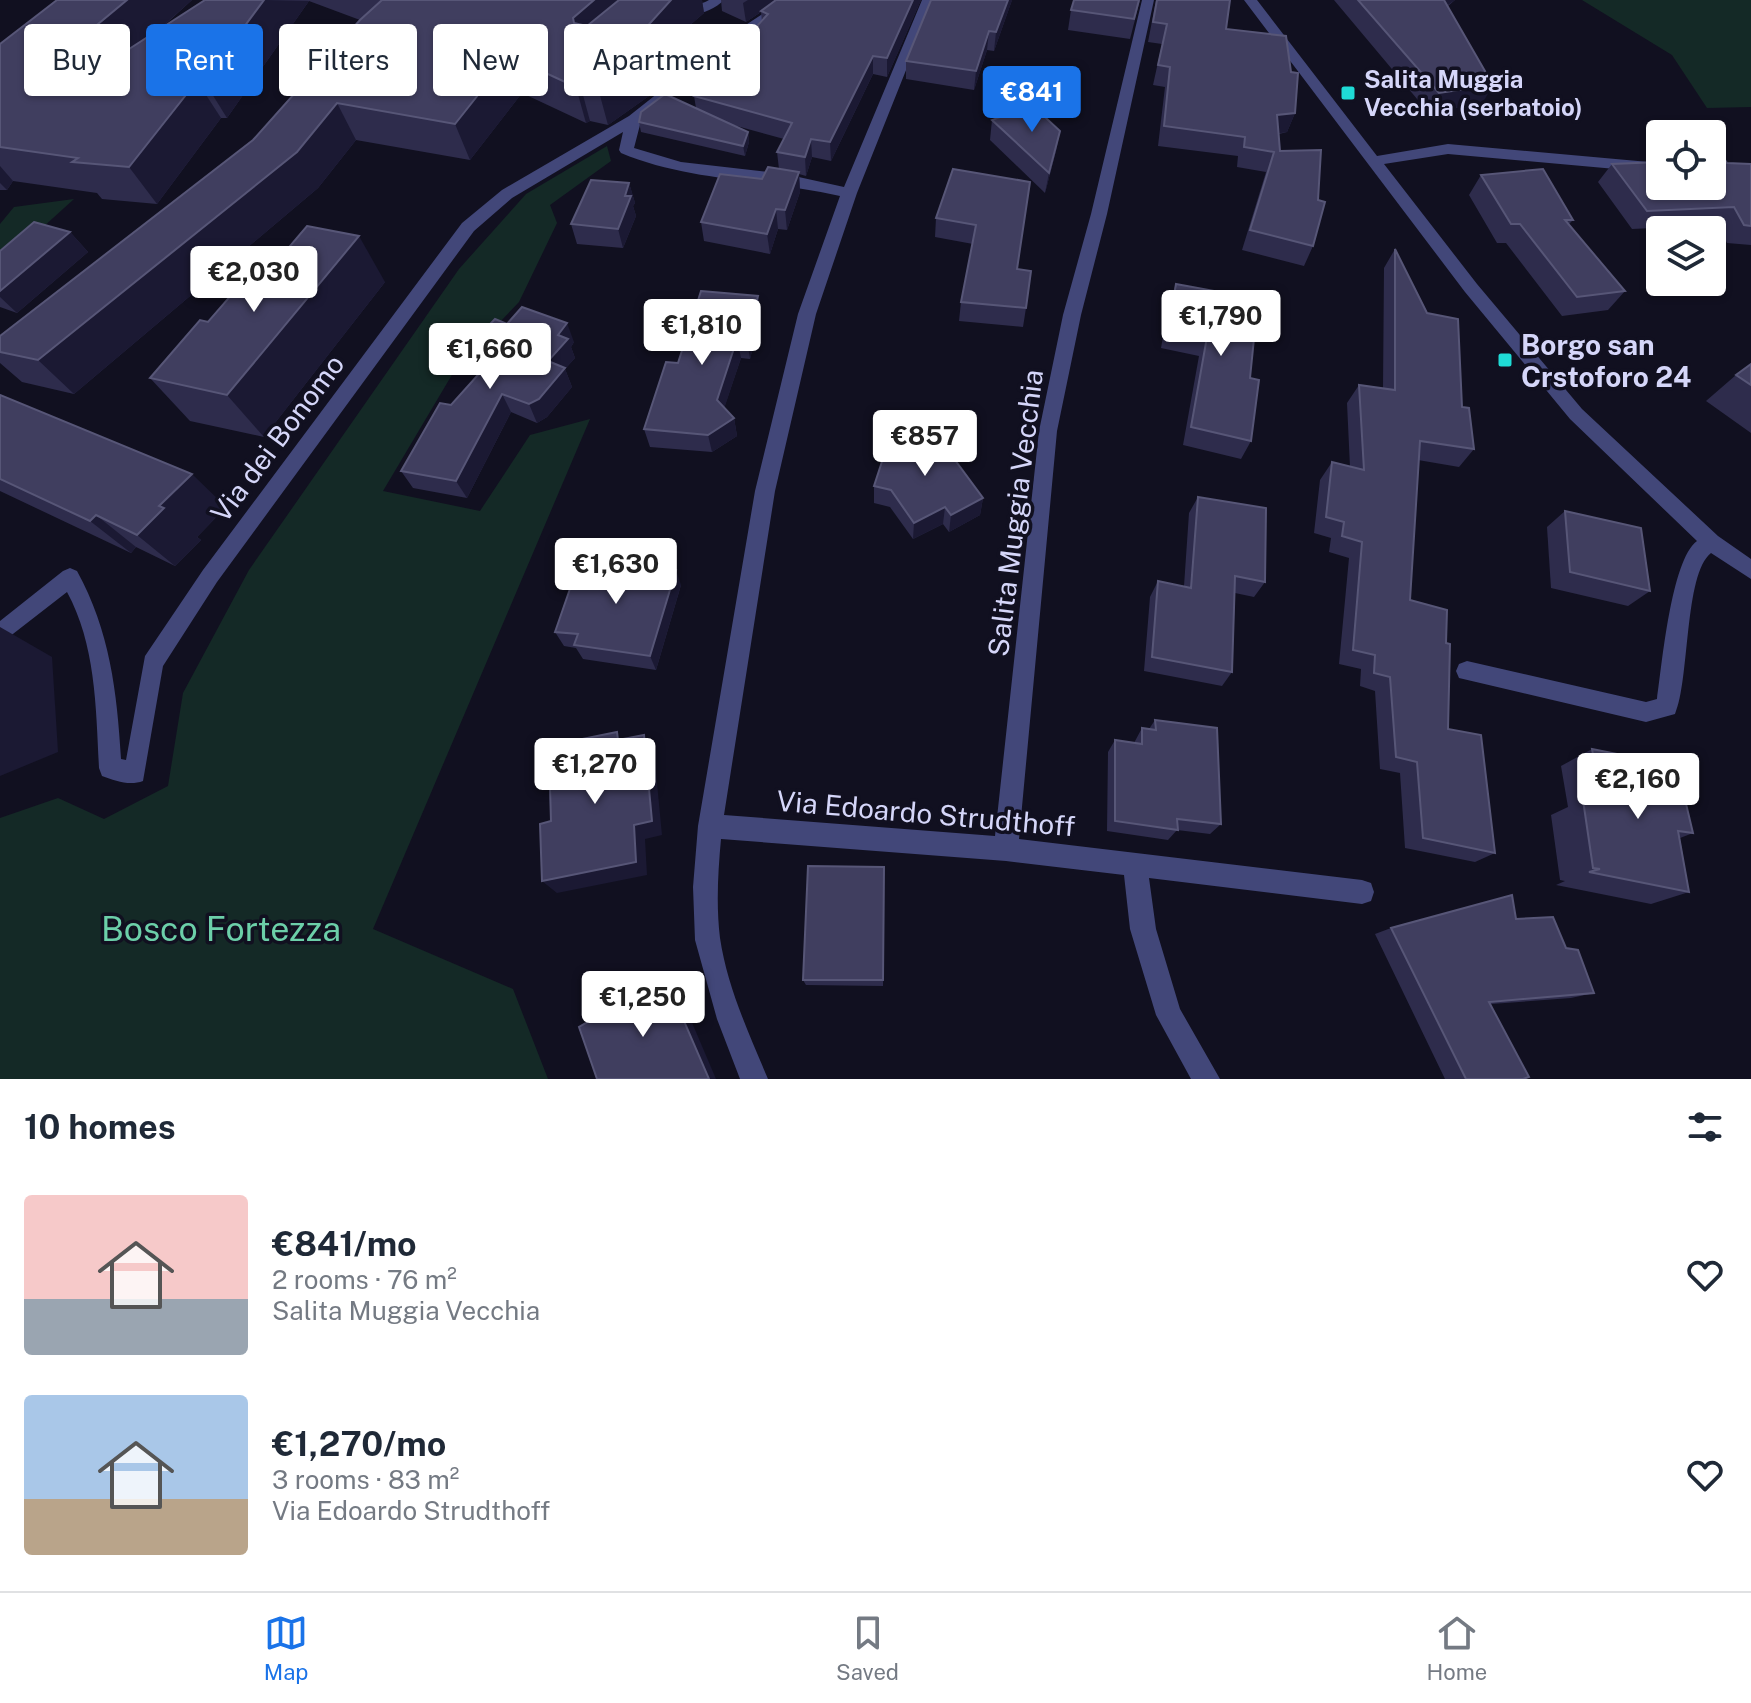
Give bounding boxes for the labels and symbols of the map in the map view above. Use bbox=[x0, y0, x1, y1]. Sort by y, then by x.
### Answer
place label: Salita Muggia Vecchia (serbatoio) bbox=[1364, 65, 1583, 121]
pin: €841 bbox=[985, 66, 1079, 134]
marker: Salita Muggia Vecchia (serbatoio) bbox=[1339, 84, 1357, 102]
pin: €2,030 bbox=[189, 246, 319, 314]
pin: €1,790 bbox=[1156, 290, 1286, 358]
pin: €1,810 bbox=[637, 299, 767, 367]
pin: €1,660 bbox=[425, 323, 555, 391]
place label: Borgo san Crstoforo 24 bbox=[1521, 328, 1691, 393]
street label: Via dei Bonomo bbox=[203, 348, 351, 528]
marker: Borgo san Crstoforo 24 bbox=[1496, 351, 1514, 369]
street label: Salita Muggia Vecchia bbox=[981, 368, 1049, 658]
pin: €857 bbox=[878, 410, 972, 478]
pin: €1,630 bbox=[551, 538, 681, 606]
pin: €1,270 bbox=[530, 738, 660, 806]
pin: €2,160 bbox=[1573, 753, 1703, 821]
street label: Via Edoardo Strudthoff bbox=[775, 783, 1077, 843]
park label: Bosco Fortezza bbox=[101, 909, 341, 949]
pin: €1,250 bbox=[578, 971, 708, 1039]

